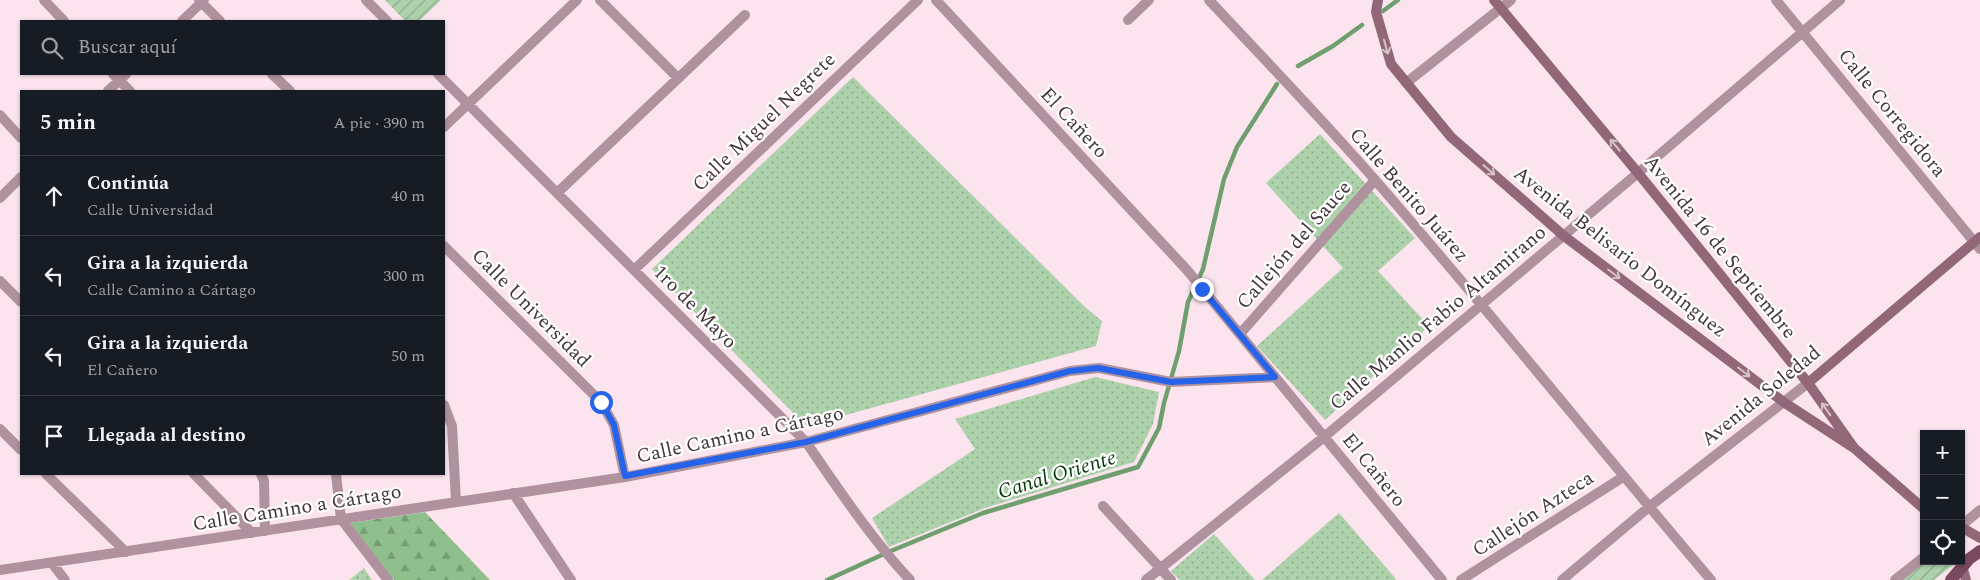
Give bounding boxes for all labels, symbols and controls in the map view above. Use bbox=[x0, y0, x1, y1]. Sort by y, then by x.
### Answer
search box bbox=[20, 20, 445, 75]
text: Buscar aquí bbox=[78, 33, 177, 62]
icon: search bbox=[38, 34, 66, 62]
one-way arrow bbox=[1382, 39, 1391, 55]
street label: Calle Corregidora bbox=[1830, 42, 1954, 184]
street label: Calle Miguel Negrete bbox=[685, 45, 843, 199]
street label: El Cañero bbox=[1033, 80, 1115, 166]
text: 5 min bbox=[40, 107, 96, 139]
text: A pie · 390 m bbox=[333, 111, 425, 135]
street label: Calle Benito Juárez bbox=[1342, 121, 1476, 269]
one-way arrow bbox=[1610, 139, 1621, 152]
street label: Avenida 16 de Septiembre bbox=[1636, 149, 1804, 345]
street label: Avenida Belisario Domínguez bbox=[1507, 159, 1733, 345]
one-way arrow bbox=[1482, 164, 1495, 175]
text: Continúa bbox=[87, 169, 169, 198]
street label: Callejón del Sauce bbox=[1229, 174, 1359, 316]
icon: ahead bbox=[40, 182, 68, 210]
text: 40 m bbox=[391, 184, 425, 208]
text: Calle Universidad bbox=[87, 198, 214, 222]
street label: Calle Manlio Fabio Altamirano bbox=[1323, 218, 1553, 418]
street label: Calle Universidad bbox=[464, 241, 598, 375]
text: Gira a la izquierda bbox=[87, 249, 248, 278]
street label: 1ro de Mayo bbox=[646, 258, 744, 356]
icon: left bbox=[40, 262, 68, 290]
text: 300 m bbox=[383, 264, 425, 288]
one-way arrow bbox=[1607, 268, 1620, 279]
text: Calle Camino a Cártago bbox=[87, 278, 256, 302]
route end bbox=[1191, 278, 1214, 301]
text: Gira a la izquierda bbox=[87, 329, 248, 358]
street label: Avenida Soledad bbox=[1695, 338, 1827, 454]
icon: left bbox=[40, 342, 68, 370]
text: 50 m bbox=[391, 344, 425, 368]
text: El Cañero bbox=[87, 358, 158, 382]
one-way arrow bbox=[1737, 366, 1750, 377]
route start bbox=[590, 391, 613, 414]
street label: Calle Camino a Cártago bbox=[634, 398, 846, 472]
one-way arrow bbox=[1821, 402, 1831, 416]
text: Llegada al destino bbox=[87, 421, 246, 450]
icon: arrive bbox=[40, 422, 68, 450]
street label: El Cañero bbox=[1335, 426, 1413, 514]
map controls bbox=[1920, 430, 1965, 565]
button: + bbox=[1920, 430, 1965, 475]
water label: Canal Oriente bbox=[994, 442, 1120, 508]
street label: Callejón Azteca bbox=[1466, 463, 1600, 565]
button: − bbox=[1920, 475, 1965, 520]
street label: Calle Camino a Cártago bbox=[190, 477, 404, 539]
button: locate bbox=[1920, 520, 1965, 565]

